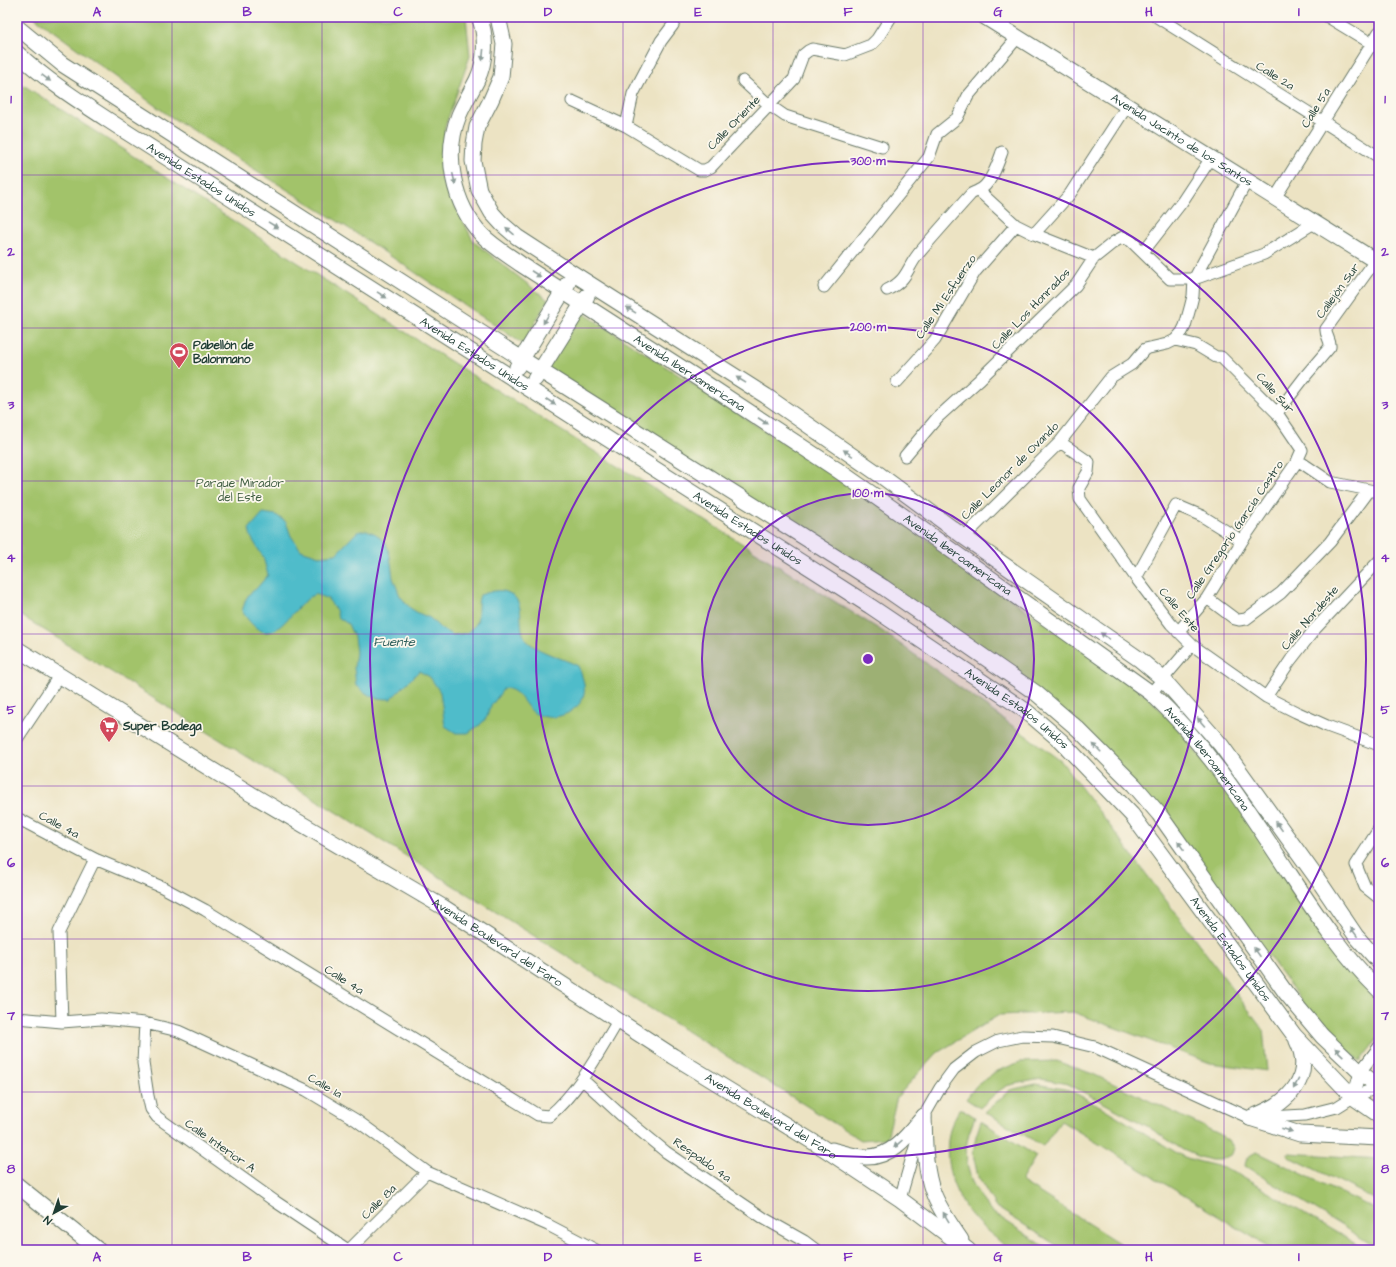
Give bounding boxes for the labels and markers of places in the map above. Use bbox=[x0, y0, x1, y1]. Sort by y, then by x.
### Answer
place label: Pabellón de Balonmano bbox=[193, 337, 254, 368]
sports icon: Pabellón de Balonmano bbox=[168, 341, 190, 369]
centre of rings bbox=[861, 652, 875, 666]
supermarket icon: Super Bodega bbox=[98, 715, 120, 743]
place label: Super Bodega bbox=[122, 718, 203, 737]

